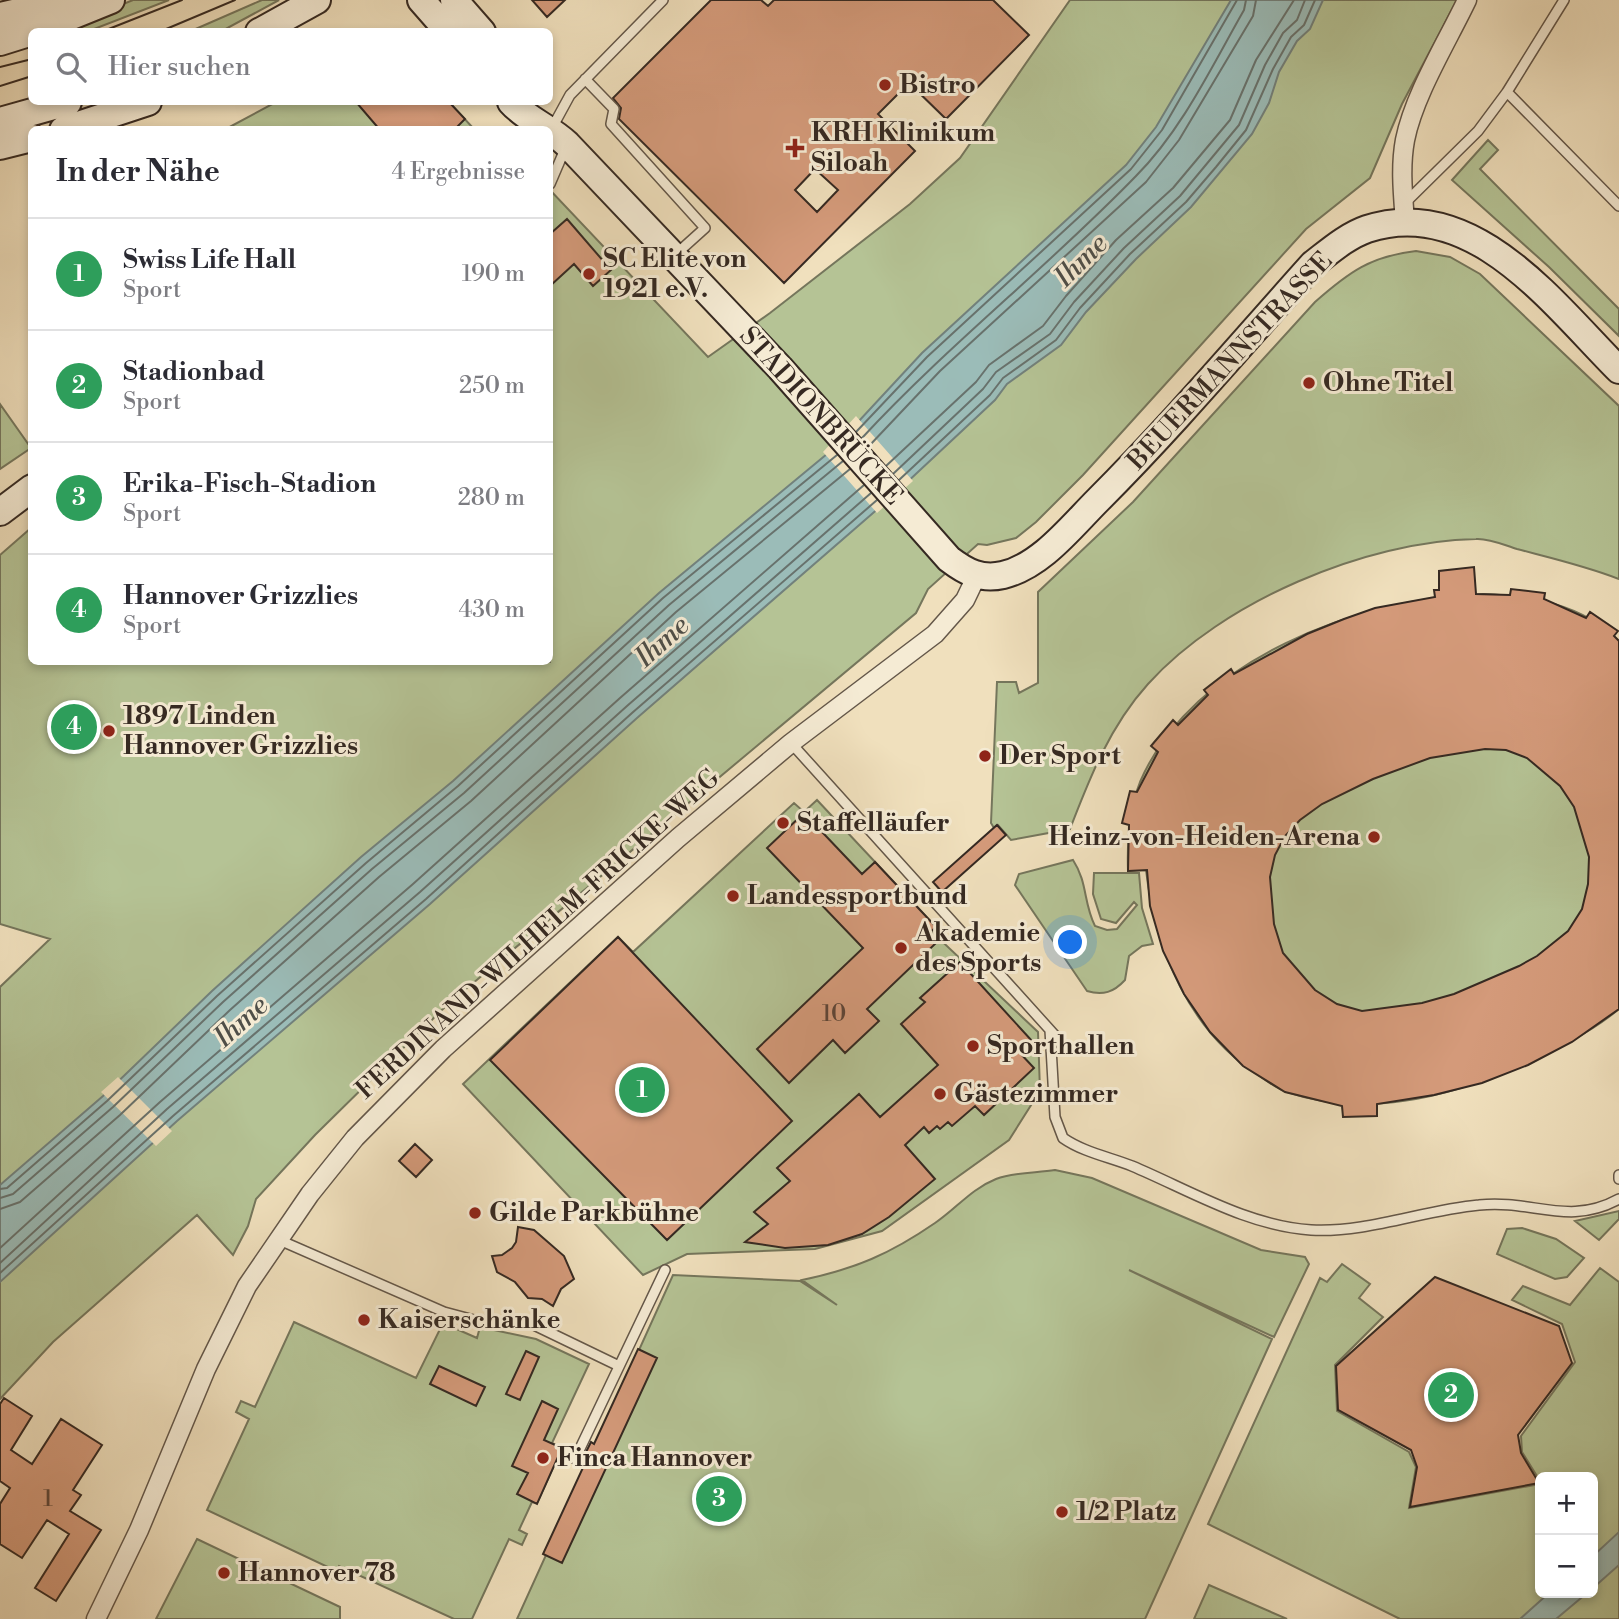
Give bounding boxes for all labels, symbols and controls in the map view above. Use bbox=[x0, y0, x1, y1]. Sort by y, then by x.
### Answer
search box bbox=[28, 28, 553, 105]
icon: search bbox=[52, 48, 90, 86]
text: Hier suchen bbox=[108, 51, 250, 83]
place label: Bistro bbox=[899, 69, 976, 101]
marker: Bistro bbox=[877, 77, 893, 93]
place label: KRH Klinikum Siloah bbox=[811, 117, 996, 179]
marker: KRH Klinikum Siloah bbox=[785, 138, 805, 158]
text: In der Nähe bbox=[56, 153, 220, 191]
text: 4 Ergebnisse bbox=[392, 158, 525, 186]
water label: Ihme bbox=[1046, 227, 1115, 296]
place label: SC Elite von 1921 e.V. bbox=[603, 243, 746, 305]
text: Swiss Life Hall bbox=[123, 244, 296, 276]
street label: BEUERMANNSTRASSE bbox=[1120, 245, 1339, 477]
text: 1 bbox=[73, 260, 85, 288]
text: 190 m bbox=[462, 260, 525, 288]
marker: SC Elite von 1921 e.V. bbox=[581, 266, 597, 282]
text: Sport bbox=[123, 276, 181, 304]
street label: STADIONBRÜCKE bbox=[733, 320, 910, 512]
text: Stadionbad bbox=[123, 356, 265, 388]
place label: Ohne Titel bbox=[1323, 367, 1454, 399]
text: 2 bbox=[72, 372, 86, 400]
text: 250 m bbox=[459, 372, 525, 400]
marker: Ohne Titel bbox=[1301, 375, 1317, 391]
text: Sport bbox=[123, 388, 181, 416]
text: Erika-Fisch-Stadion bbox=[123, 468, 376, 500]
text: 3 bbox=[72, 484, 86, 512]
text: 280 m bbox=[458, 484, 525, 512]
text: Sport bbox=[123, 500, 181, 528]
text: Hannover Grizzlies bbox=[123, 580, 358, 612]
text: 4 bbox=[71, 596, 87, 624]
text: 430 m bbox=[458, 596, 525, 624]
water label: Ihme bbox=[627, 608, 697, 676]
text: Sport bbox=[123, 612, 181, 640]
place label: 1897 Linden Hannover Grizzlies bbox=[123, 700, 358, 762]
pin: 4 bbox=[51, 701, 97, 753]
marker: 1897 Linden Hannover Grizzlies bbox=[101, 723, 117, 739]
place label: Der Sport bbox=[999, 740, 1121, 772]
marker: Der Sport bbox=[977, 748, 993, 764]
street label: FERDINAND-WILHELM-FRICKE-WEG bbox=[350, 762, 726, 1106]
place label: Staffelläufer bbox=[797, 807, 950, 839]
marker: Staffelläufer bbox=[775, 815, 791, 831]
place label: Heinz-von-Heiden-Arena bbox=[1048, 821, 1361, 853]
marker: Heinz-von-Heiden-Arena bbox=[1366, 829, 1382, 845]
place label: Landessportbund bbox=[747, 880, 968, 912]
marker: Landessportbund bbox=[725, 888, 741, 904]
place label: Akademie des Sports bbox=[914, 917, 1041, 979]
your location bbox=[1053, 925, 1087, 959]
marker: Akademie des Sports bbox=[893, 940, 909, 956]
water label: Ihme bbox=[206, 988, 276, 1056]
house number: 10 bbox=[822, 1000, 846, 1028]
place label: Sporthallen bbox=[987, 1030, 1135, 1062]
marker: Sporthallen bbox=[965, 1038, 981, 1054]
pin: 1 bbox=[619, 1064, 665, 1116]
place label: Gästezimmer bbox=[954, 1078, 1118, 1110]
marker: Gästezimmer bbox=[932, 1086, 948, 1102]
place label: Gilde Parkbühne bbox=[489, 1197, 699, 1229]
marker: Gilde Parkbühne bbox=[467, 1205, 483, 1221]
place label: Kaiserschänke bbox=[378, 1304, 560, 1336]
marker: Kaiserschänke bbox=[356, 1312, 372, 1328]
pin: 2 bbox=[1428, 1369, 1474, 1421]
place label: Finca Hannover bbox=[557, 1442, 752, 1474]
marker: Finca Hannover bbox=[535, 1450, 551, 1466]
map controls bbox=[1535, 1472, 1598, 1598]
button: + bbox=[1535, 1472, 1598, 1535]
pin: 3 bbox=[696, 1473, 742, 1525]
house number: 1 bbox=[43, 1485, 53, 1513]
place label: 1/2 Platz bbox=[1076, 1496, 1176, 1528]
marker: 1/2 Platz bbox=[1054, 1504, 1070, 1520]
button: − bbox=[1535, 1535, 1598, 1598]
place label: Hannover 78 bbox=[238, 1557, 396, 1589]
marker: Hannover 78 bbox=[216, 1565, 232, 1581]

